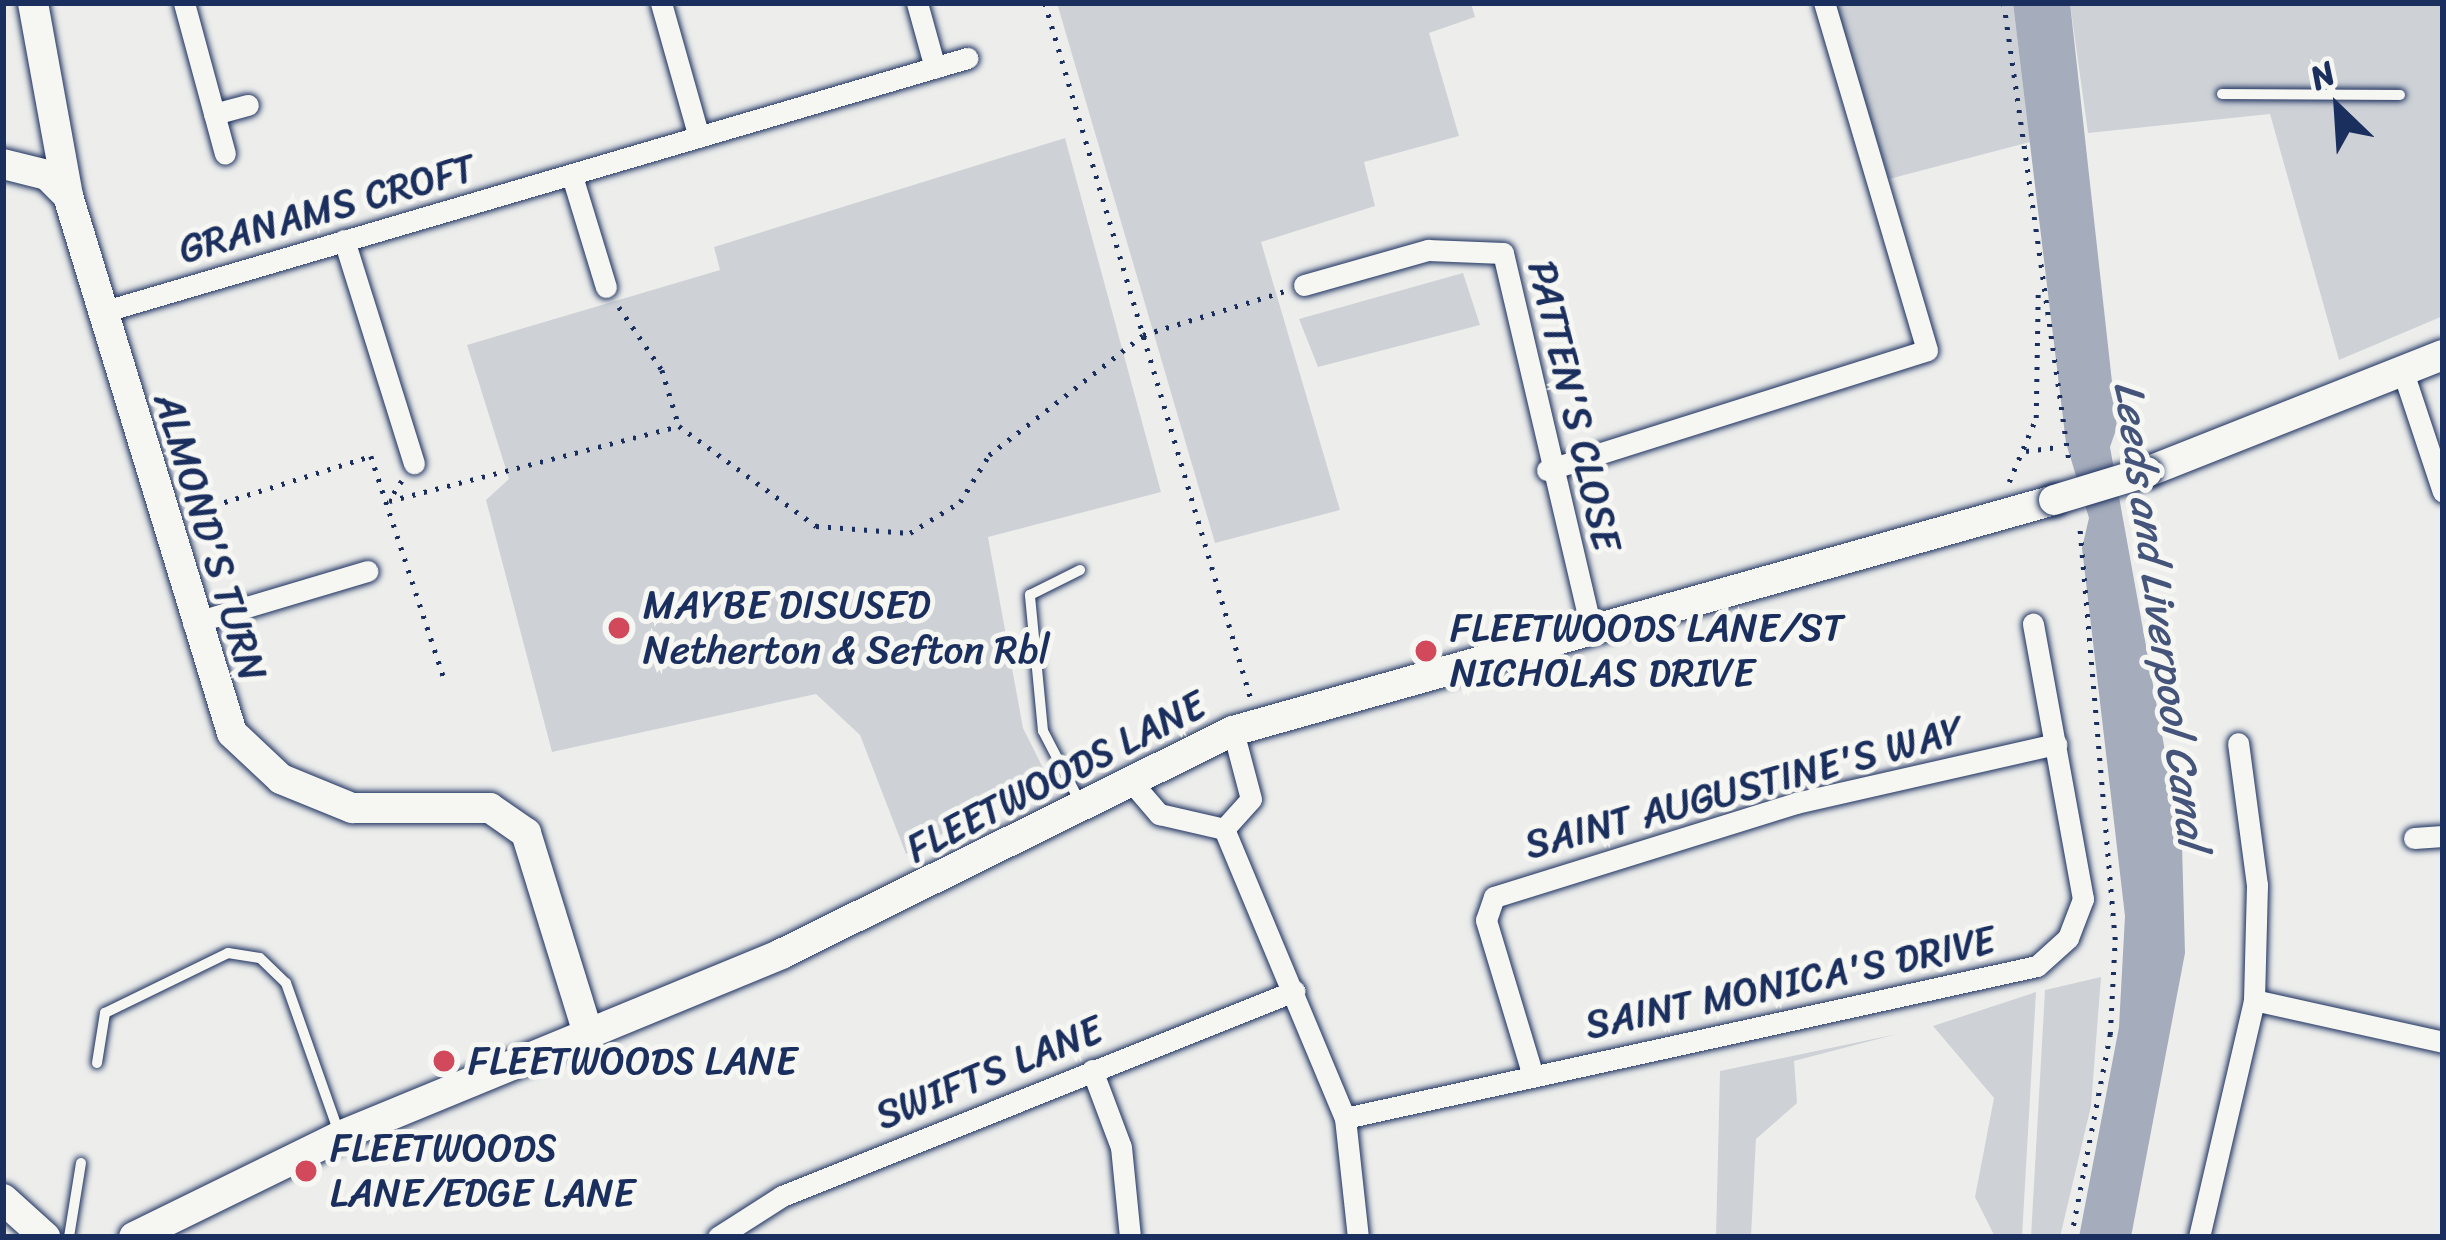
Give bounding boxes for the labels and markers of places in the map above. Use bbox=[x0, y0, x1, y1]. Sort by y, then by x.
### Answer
place label: MAYBE DISUSED Netherton & Sefton Rbl bbox=[643, 583, 1051, 674]
place label: FLEETWOODS LANE/ST NICHOLAS DRIVE bbox=[1450, 606, 1844, 697]
marker: MAYBE DISUSED Netherton & Sefton Rbl bbox=[606, 615, 632, 641]
marker: FLEETWOODS LANE/ST NICHOLAS DRIVE bbox=[1413, 638, 1439, 664]
place label: FLEETWOODS LANE bbox=[468, 1038, 797, 1084]
marker: FLEETWOODS LANE bbox=[431, 1048, 457, 1074]
place label: FLEETWOODS LANE/EDGE LANE bbox=[330, 1126, 636, 1217]
marker: FLEETWOODS LANE/EDGE LANE bbox=[293, 1158, 319, 1184]

